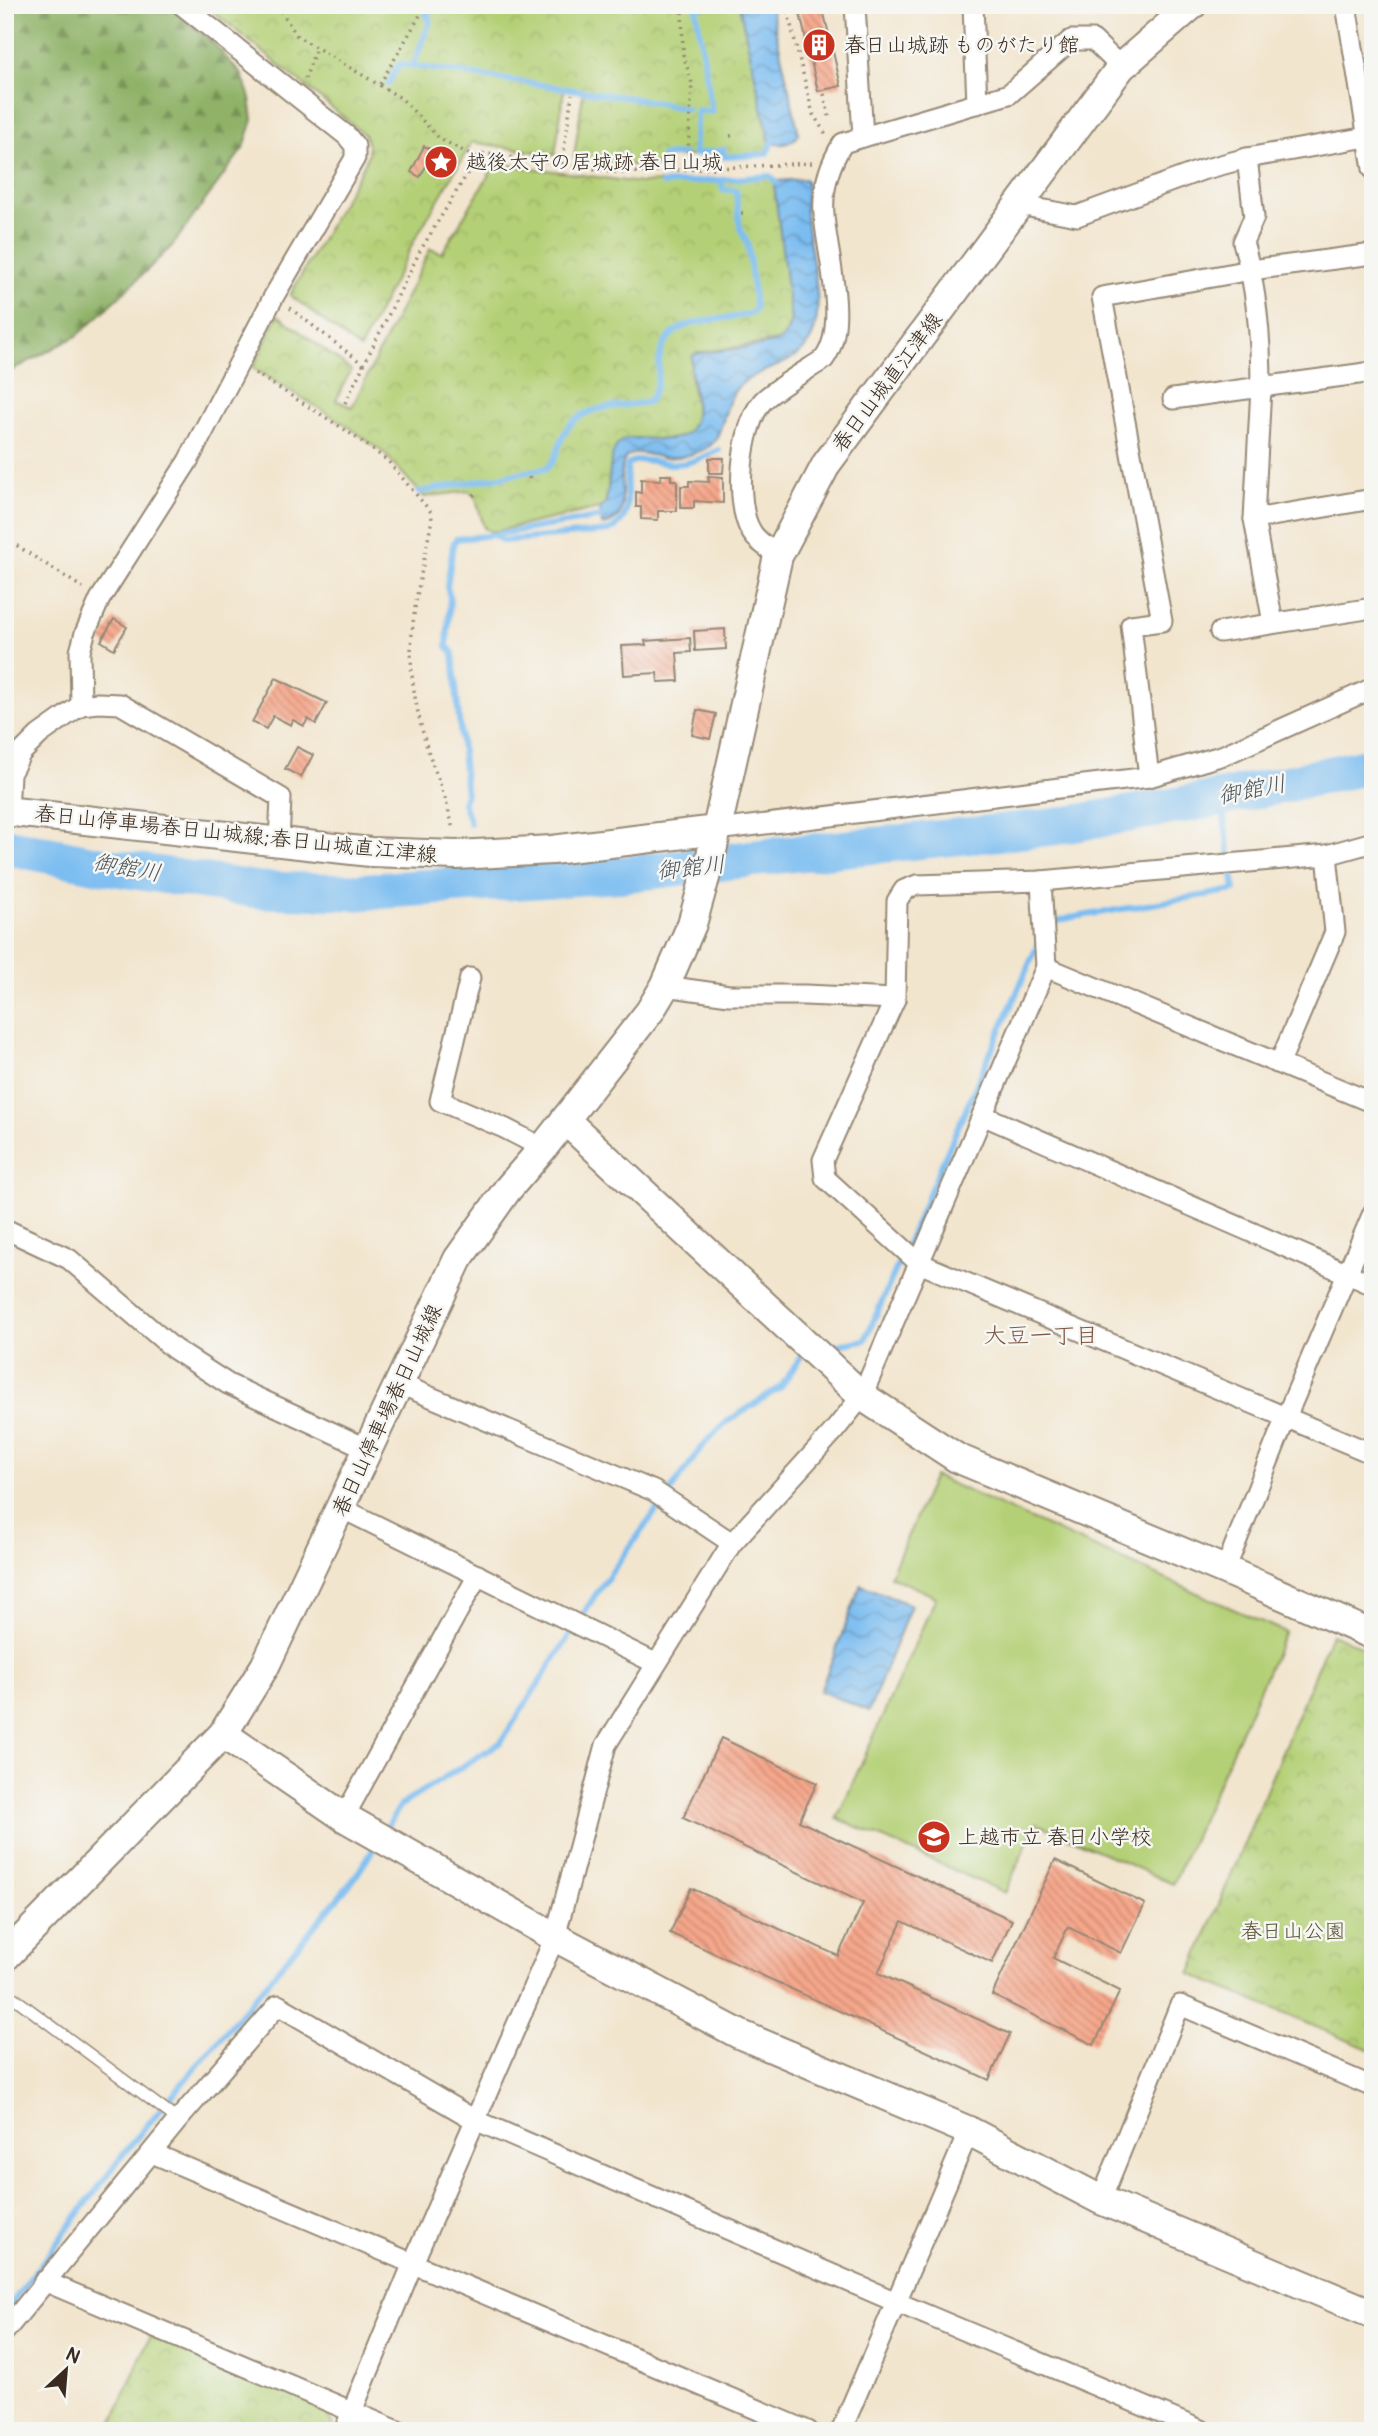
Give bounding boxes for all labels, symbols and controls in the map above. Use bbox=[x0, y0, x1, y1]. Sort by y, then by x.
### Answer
building icon: 春日山城跡 ものがたり館 bbox=[800, 26, 838, 64]
place label: 春日山城跡 ものがたり館 bbox=[844, 32, 1080, 59]
place icon: 越後太守の居城跡 春日山城 bbox=[422, 143, 460, 181]
place label: 越後太守の居城跡 春日山城 bbox=[466, 149, 723, 176]
street label: 春日山城直江津線 bbox=[826, 307, 949, 458]
water label: 御館川 bbox=[1215, 769, 1289, 810]
street label: 春日山停車場春日山城線;春日山城直江津線 bbox=[33, 800, 439, 869]
water label: 御館川 bbox=[90, 847, 163, 888]
water label: 御館川 bbox=[655, 849, 727, 886]
street label: 春日山停車場春日山城線 bbox=[326, 1300, 449, 1521]
district label: 大豆一丁目 bbox=[984, 1321, 1099, 1350]
school or university icon: 上越市立 春日小学校 bbox=[915, 1818, 953, 1856]
place label: 上越市立 春日小学校 bbox=[958, 1824, 1152, 1851]
park label: 春日山公園 bbox=[1241, 1918, 1346, 1945]
north arrow bbox=[32, 2334, 102, 2404]
text: N bbox=[62, 2342, 84, 2369]

